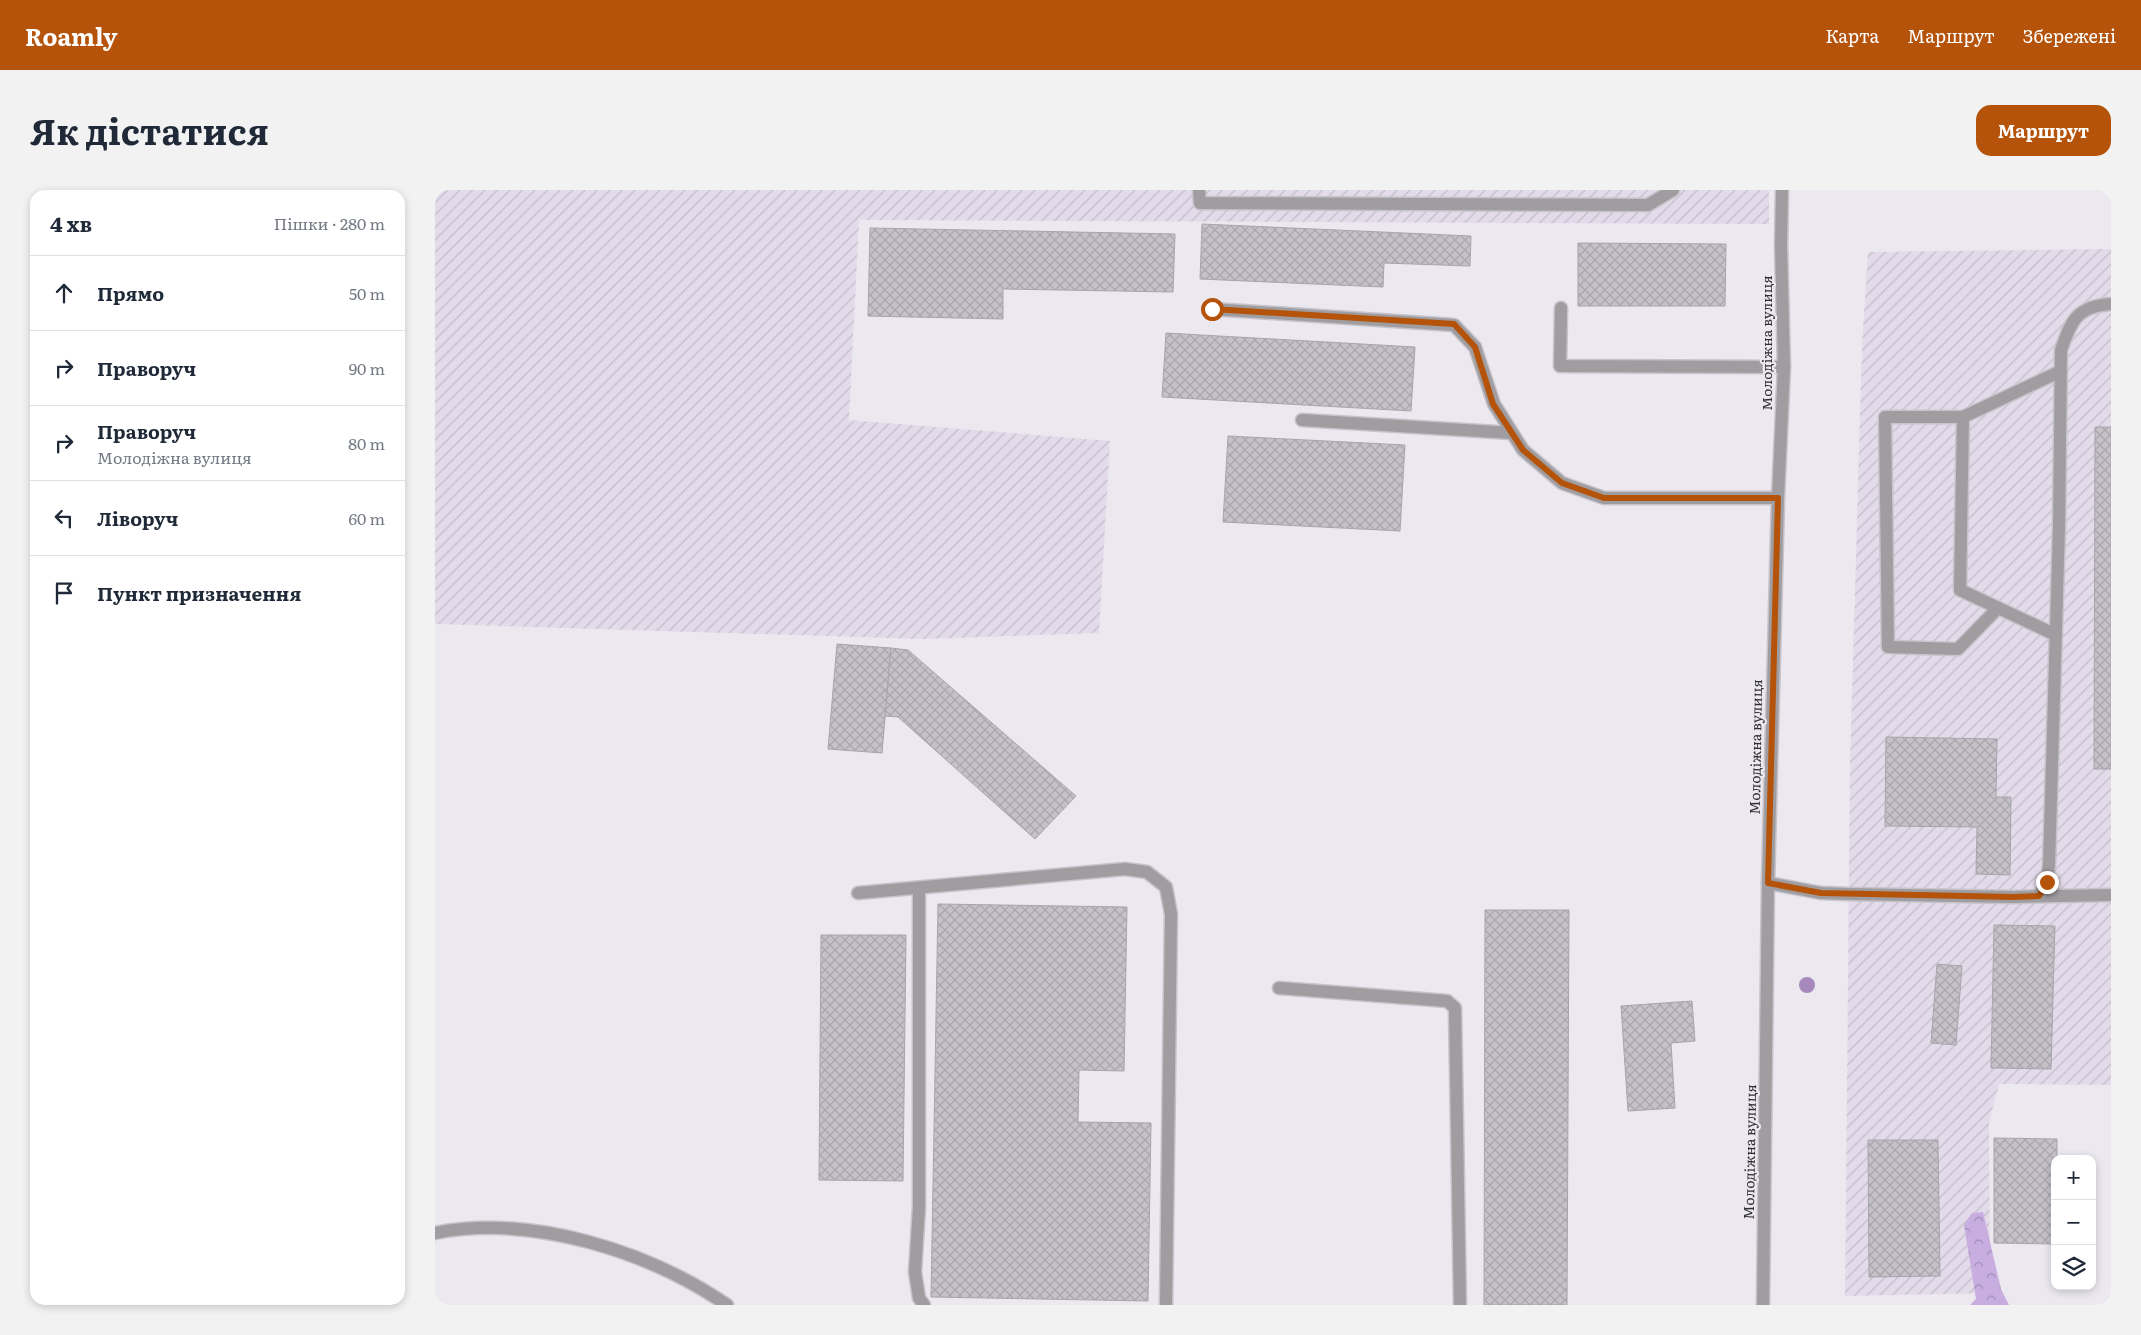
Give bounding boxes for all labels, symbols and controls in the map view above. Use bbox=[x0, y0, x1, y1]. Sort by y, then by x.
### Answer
text: Roamly bbox=[25, 18, 118, 53]
text: Карта bbox=[1825, 22, 1879, 49]
text: Маршрут bbox=[1907, 22, 1995, 49]
text: Збережені bbox=[2023, 22, 2116, 49]
text: Як дістатися bbox=[30, 104, 269, 156]
button: Маршрут bbox=[1976, 105, 2111, 156]
text: 4 хв bbox=[50, 207, 92, 238]
text: Пішки · 280 m bbox=[274, 211, 385, 235]
street label: Молодіжна вулиця bbox=[1756, 275, 1776, 411]
icon: ahead bbox=[50, 279, 78, 307]
text: Прямо bbox=[97, 279, 164, 307]
text: 50 m bbox=[349, 281, 385, 305]
route start bbox=[1201, 298, 1224, 321]
icon: right bbox=[50, 354, 78, 382]
text: Праворуч bbox=[97, 354, 196, 382]
text: 90 m bbox=[349, 356, 385, 380]
text: Праворуч bbox=[97, 417, 196, 445]
icon: right bbox=[50, 429, 78, 457]
text: 80 m bbox=[348, 431, 385, 455]
text: Молодіжна вулиця bbox=[97, 445, 252, 469]
icon: left bbox=[50, 504, 78, 532]
text: Ліворуч bbox=[97, 504, 178, 532]
text: 60 m bbox=[348, 506, 385, 530]
icon: arrive bbox=[50, 579, 78, 607]
text: Пункт призначення bbox=[97, 579, 301, 607]
street label: Молодіжна вулиця bbox=[1744, 679, 1766, 815]
route end bbox=[2036, 871, 2059, 894]
street label: Молодіжна вулиця bbox=[1738, 1084, 1760, 1220]
map controls bbox=[2051, 1155, 2096, 1290]
button: + bbox=[2051, 1155, 2096, 1200]
button: − bbox=[2051, 1200, 2096, 1245]
button: layers bbox=[2051, 1245, 2096, 1290]

